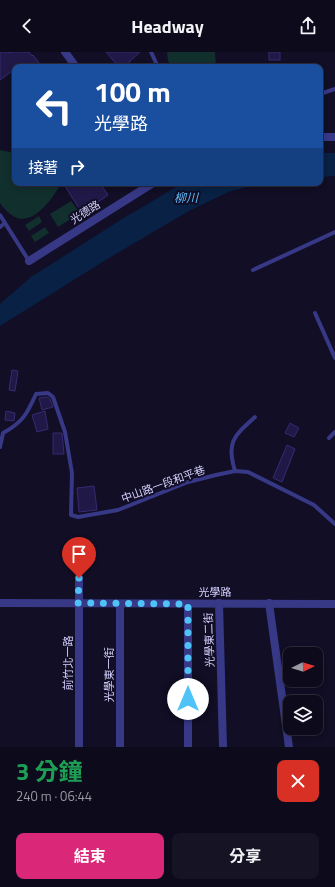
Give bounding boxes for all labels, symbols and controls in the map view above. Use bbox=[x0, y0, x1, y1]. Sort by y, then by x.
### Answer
text: Headway bbox=[131, 13, 204, 40]
icon: back bbox=[16, 15, 38, 37]
icon: share bbox=[297, 15, 319, 37]
text: 100 m bbox=[94, 70, 171, 113]
icon: left bbox=[28, 80, 80, 132]
text: 光學路 bbox=[94, 110, 148, 137]
text: 接著 bbox=[28, 156, 58, 179]
icon: right bbox=[66, 156, 88, 178]
water label: 柳川 bbox=[174, 188, 200, 207]
street label: 光德路 bbox=[67, 196, 103, 228]
street label: 中山路一段和平巷 bbox=[119, 461, 207, 507]
pin bbox=[62, 537, 96, 578]
icon: arrive bbox=[68, 543, 90, 565]
street label: 光學路 bbox=[198, 584, 232, 600]
street label: 光學東二街 bbox=[200, 612, 218, 668]
street label: 前竹北一路 bbox=[60, 636, 76, 691]
north arrow bbox=[283, 647, 323, 687]
map controls bbox=[283, 647, 323, 735]
street label: 光學東一街 bbox=[101, 648, 117, 703]
position arrow bbox=[167, 678, 209, 720]
button: layers bbox=[283, 695, 323, 735]
text: 3 分鐘 bbox=[16, 753, 83, 789]
button: close bbox=[277, 760, 319, 802]
text: 240 m · 06:44 bbox=[16, 786, 92, 806]
button: 結束 bbox=[16, 833, 164, 879]
button: 分享 bbox=[172, 833, 319, 879]

